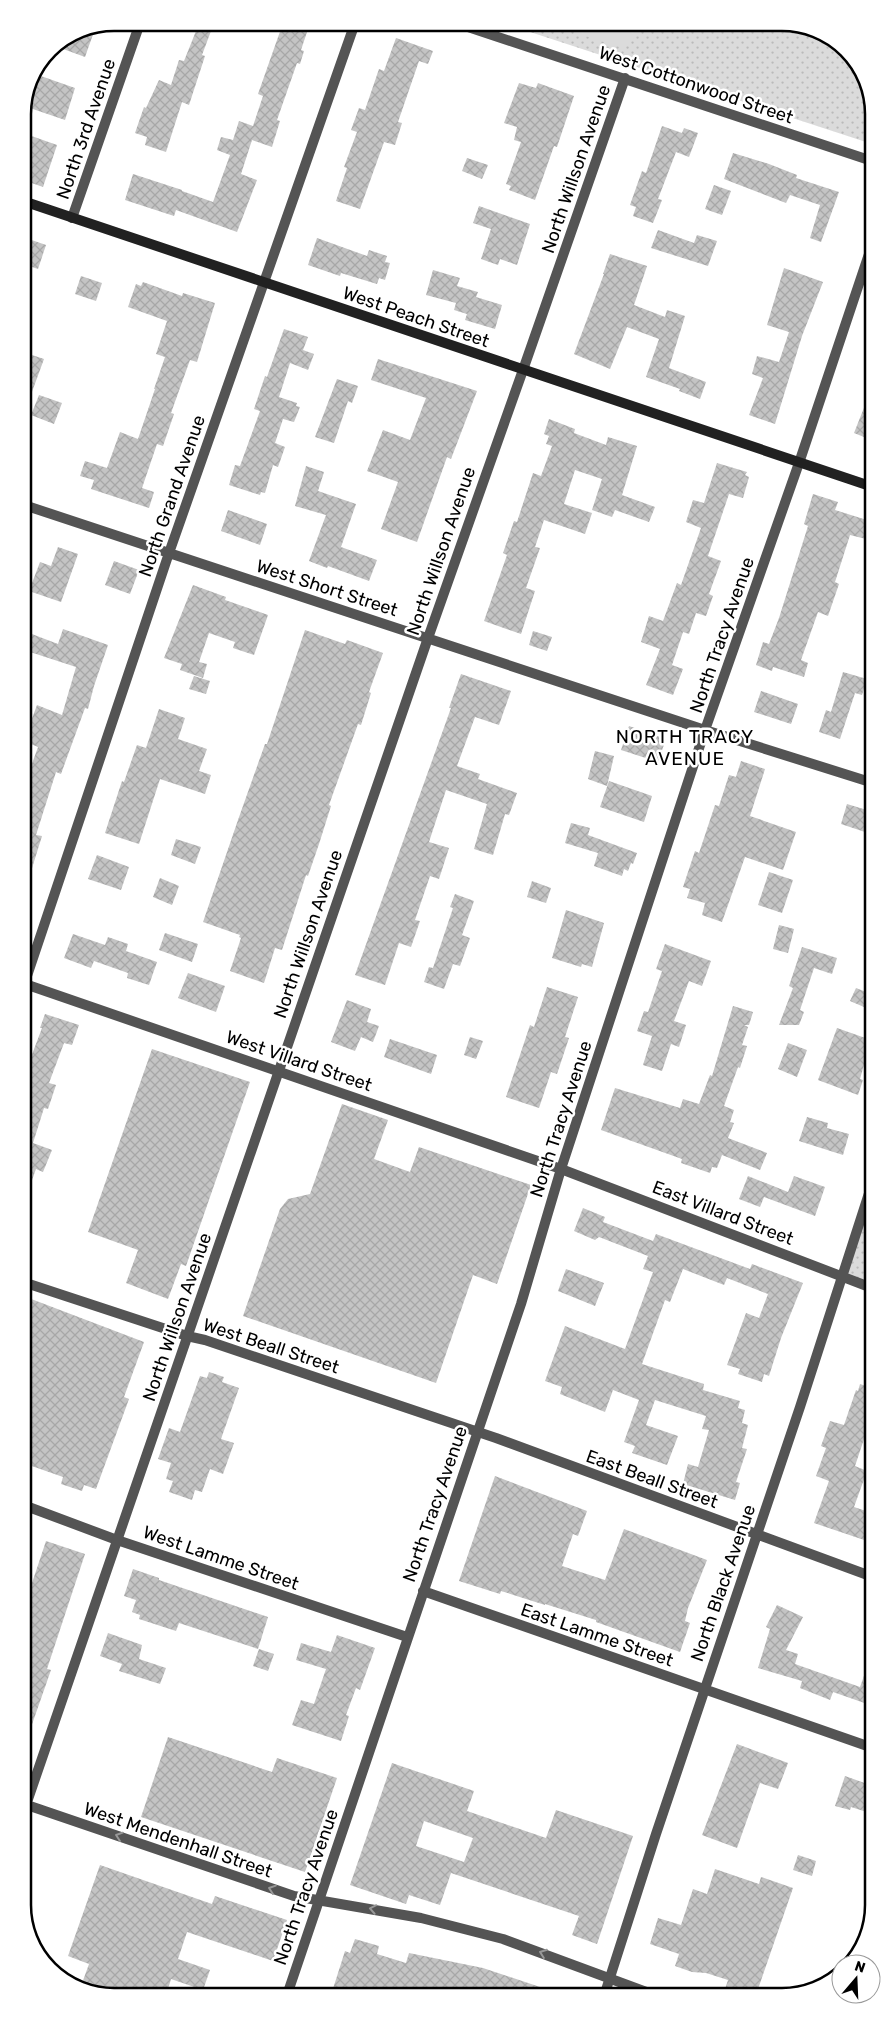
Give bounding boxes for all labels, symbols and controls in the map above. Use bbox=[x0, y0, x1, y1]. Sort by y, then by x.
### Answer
street label: West Cottonwood Street bbox=[596, 41, 796, 129]
street label: North 3rd Avenue bbox=[52, 56, 120, 202]
street label: North Willson Avenue bbox=[537, 82, 615, 256]
street label: West Peach Street bbox=[340, 282, 492, 352]
street label: North Grand Avenue bbox=[134, 412, 210, 580]
street label: North Willson Avenue bbox=[402, 464, 480, 638]
street label: North Tracy Avenue bbox=[685, 554, 759, 716]
street label: West Short Street bbox=[253, 555, 401, 621]
district label: NORTH TRACY AVENUE bbox=[616, 725, 754, 770]
street label: North Willson Avenue bbox=[269, 847, 347, 1021]
street label: West Villard Street bbox=[223, 1026, 375, 1096]
street label: North Tracy Avenue bbox=[525, 1038, 597, 1200]
street label: East Villard Street bbox=[649, 1176, 797, 1250]
street label: North Willson Avenue bbox=[138, 1230, 216, 1404]
street label: West Beall Street bbox=[200, 1314, 342, 1378]
street label: North Tracy Avenue bbox=[398, 1423, 472, 1585]
street label: East Beall Street bbox=[583, 1445, 721, 1513]
street label: North Black Avenue bbox=[686, 1502, 760, 1664]
street label: West Lamme Street bbox=[140, 1521, 302, 1595]
street label: East Lamme Street bbox=[518, 1599, 676, 1671]
street label: West Mendenhall Street bbox=[81, 1797, 275, 1883]
street label: North Tracy Avenue bbox=[269, 1806, 343, 1968]
one-way arrow bbox=[115, 1832, 123, 1842]
one-way arrow bbox=[269, 1885, 277, 1895]
one-way arrow bbox=[369, 1905, 378, 1915]
one-way arrow bbox=[539, 1949, 548, 1959]
north arrow bbox=[831, 1954, 881, 2004]
text: N bbox=[853, 1958, 868, 1977]

